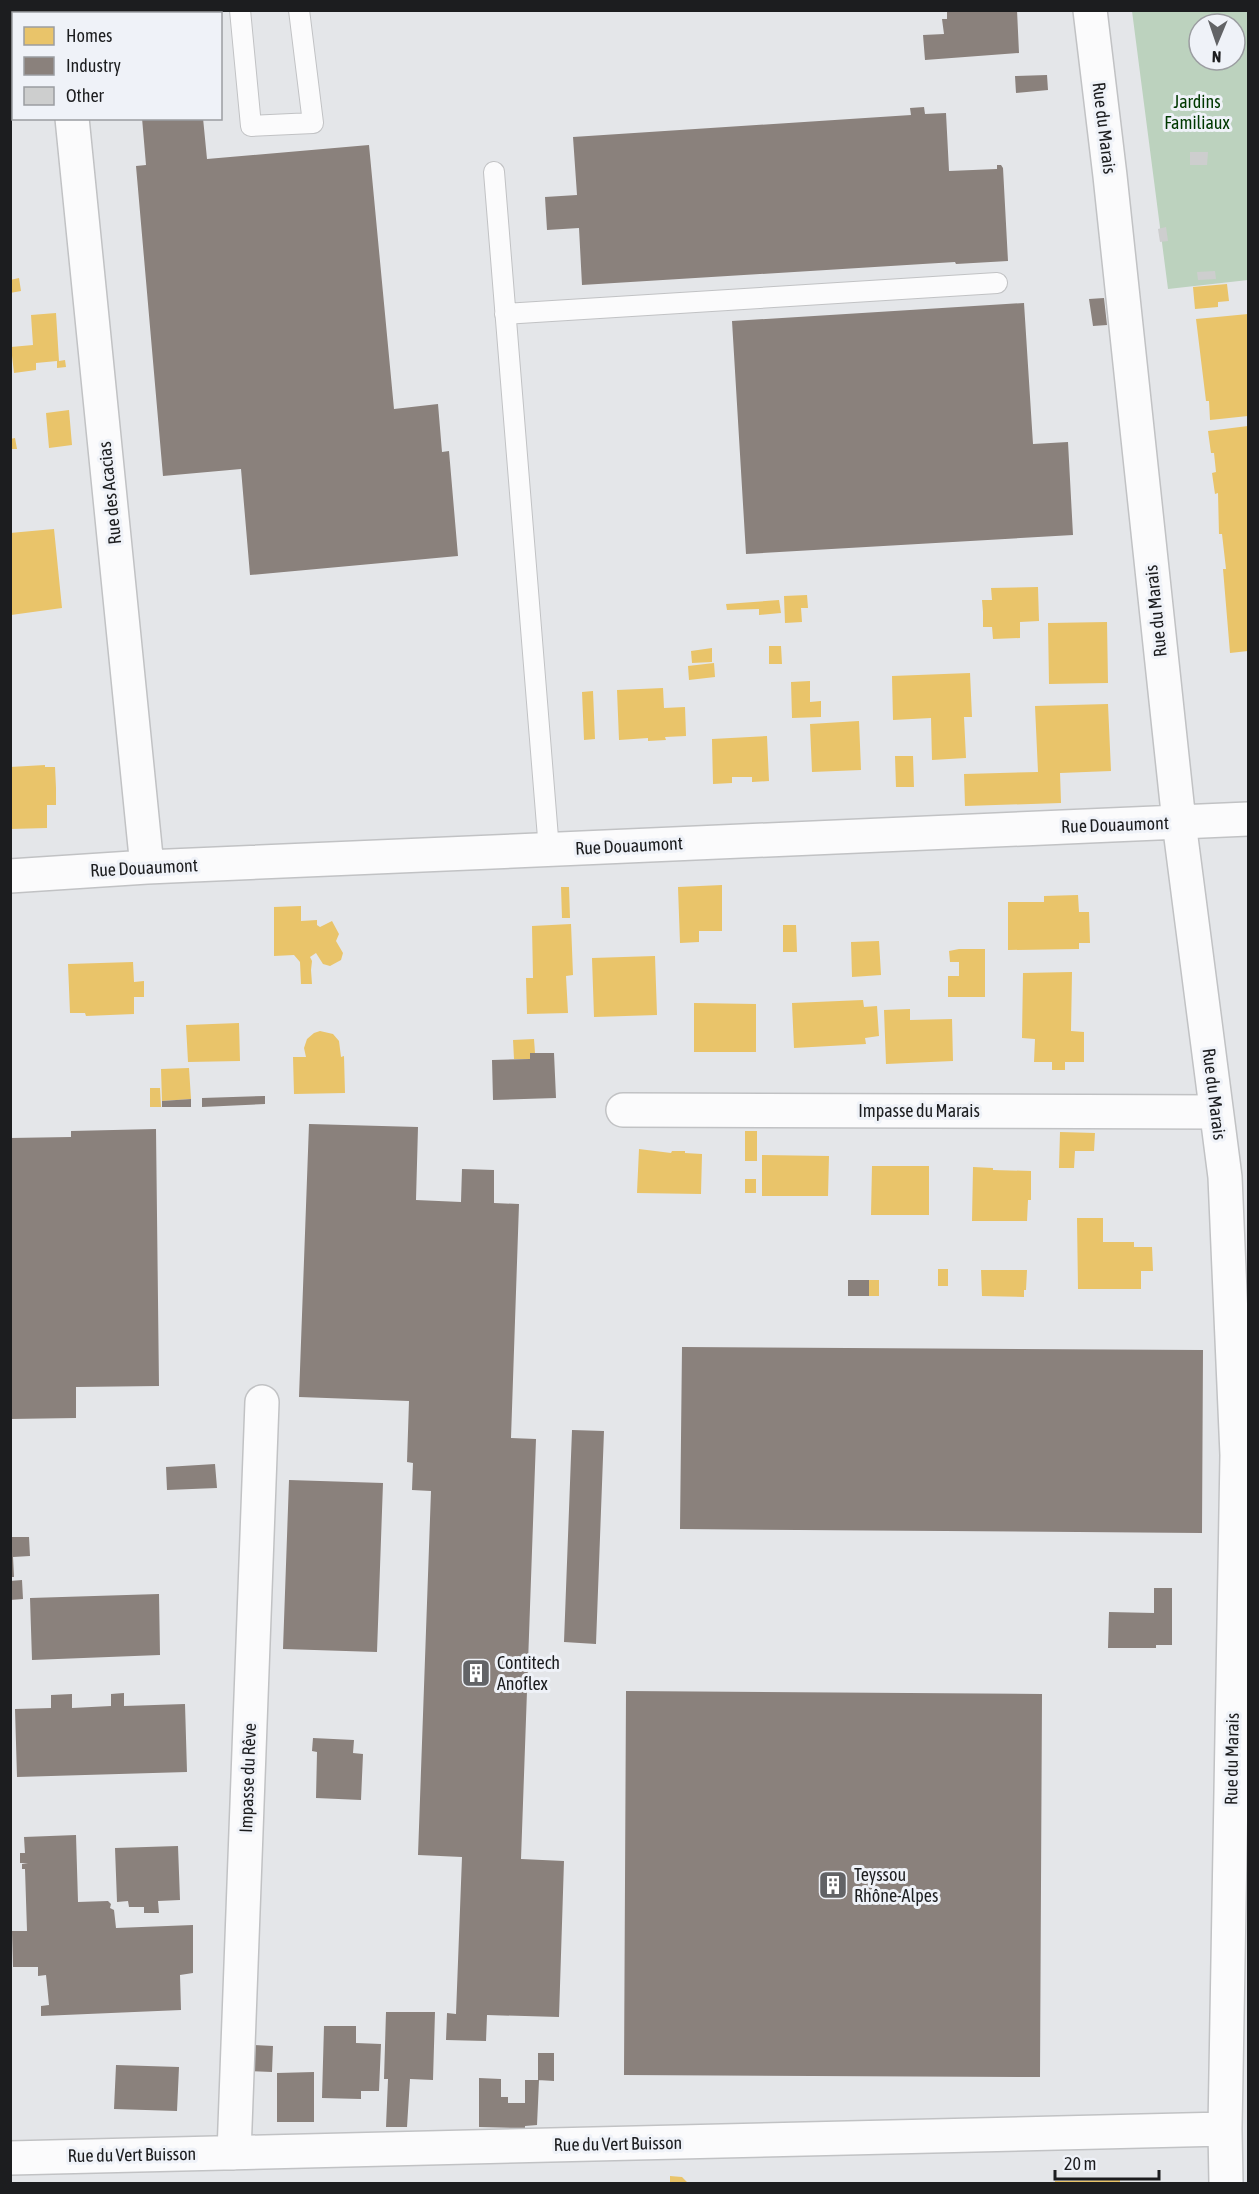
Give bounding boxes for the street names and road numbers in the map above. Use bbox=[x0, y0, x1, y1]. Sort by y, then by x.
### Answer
street label: Rue du Marais bbox=[1088, 81, 1121, 175]
street label: Rue des Acacias bbox=[94, 441, 125, 545]
street label: Rue du Marais bbox=[1140, 564, 1171, 658]
street label: Rue Douaumont bbox=[1061, 812, 1169, 837]
street label: Rue Douaumont bbox=[575, 832, 683, 859]
street label: Rue Douaumont bbox=[90, 854, 198, 881]
street label: Rue du Marais bbox=[1198, 1047, 1231, 1141]
street label: Impasse du Marais bbox=[858, 1100, 980, 1121]
street label: Rue du Marais bbox=[1220, 1713, 1243, 1805]
street label: Impasse du Rêve bbox=[235, 1723, 260, 1833]
street label: Rue du Vert Buisson bbox=[554, 2132, 682, 2155]
street label: Rue du Vert Buisson bbox=[68, 2143, 196, 2166]

